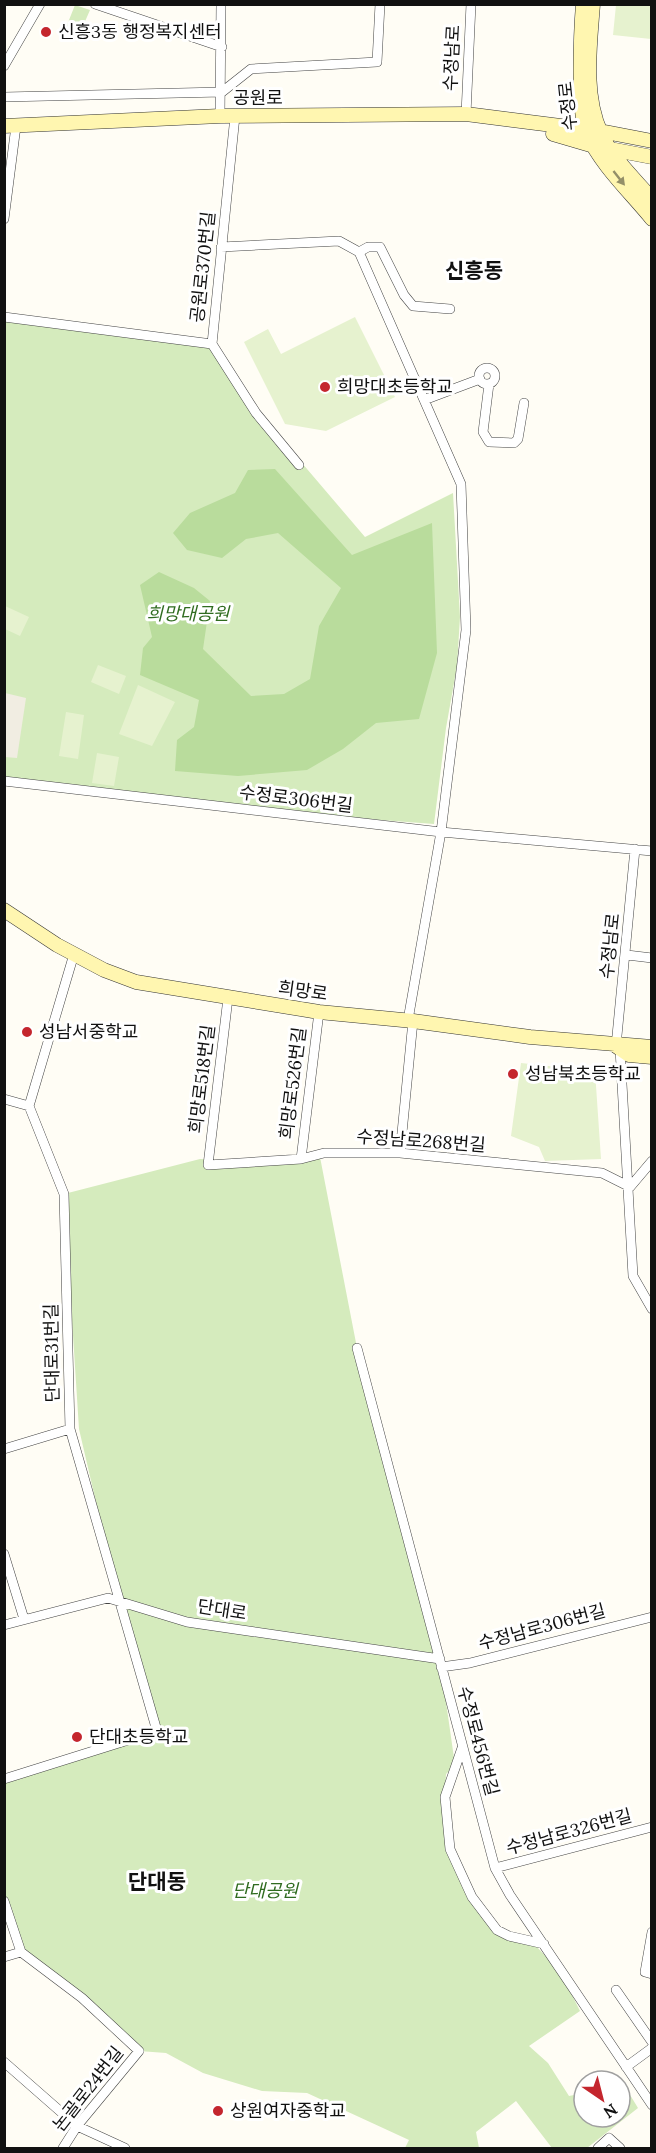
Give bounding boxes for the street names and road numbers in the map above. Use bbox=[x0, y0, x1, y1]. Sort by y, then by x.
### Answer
street label: 수정남로 bbox=[438, 24, 465, 92]
street label: 수정로 bbox=[553, 80, 582, 132]
street label: 공원로 bbox=[233, 86, 283, 109]
street label: 공원로370번길 bbox=[185, 210, 220, 324]
street label: 수정로306번길 bbox=[238, 780, 354, 817]
street label: 수정남로 bbox=[595, 912, 624, 980]
street label: 희망로 bbox=[277, 976, 329, 1005]
street label: 희망로518번길 bbox=[183, 1023, 220, 1135]
street label: 희망로526번길 bbox=[274, 1026, 311, 1140]
street label: 수정남로268번길 bbox=[356, 1125, 486, 1156]
street label: 단대로31번길 bbox=[39, 1303, 64, 1403]
street label: 단대로 bbox=[196, 1594, 248, 1625]
street label: 수정남로306번길 bbox=[476, 1598, 608, 1655]
street label: 수정로456번길 bbox=[453, 1683, 504, 1798]
street label: 수정남로326번길 bbox=[503, 1804, 634, 1859]
street label: 논골로24번길 bbox=[47, 2041, 128, 2136]

